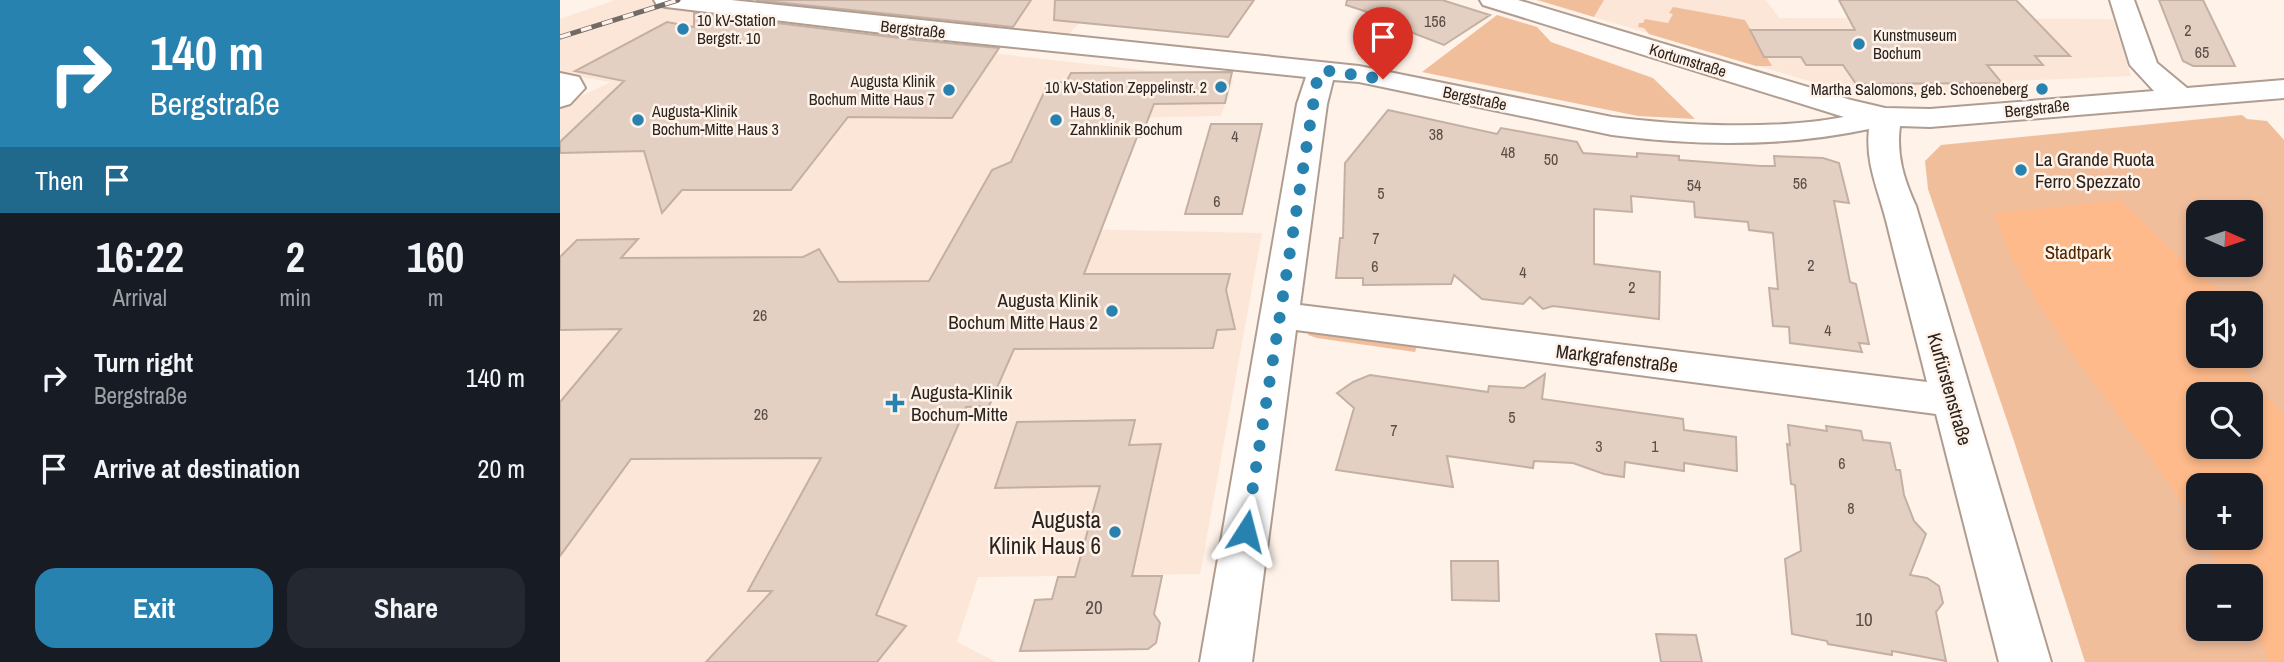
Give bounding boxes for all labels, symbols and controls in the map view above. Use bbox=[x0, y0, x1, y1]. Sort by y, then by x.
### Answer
pin bbox=[1353, 7, 1413, 79]
place label: 10 kV-Station Bergstr. 10 bbox=[697, 9, 776, 49]
house number: 156 bbox=[1424, 10, 1446, 32]
street label: Bergstraße bbox=[880, 15, 946, 43]
icon: arrive bbox=[1364, 18, 1402, 56]
text: 140 m bbox=[150, 19, 264, 85]
house number: 2 bbox=[2184, 19, 2192, 41]
marker: 10 kV-Station Bergstr. 10 bbox=[675, 21, 691, 37]
place label: Kunstmuseum Bochum bbox=[1873, 24, 1957, 64]
icon: right bbox=[35, 28, 126, 119]
marker: Kunstmuseum Bochum bbox=[1851, 36, 1867, 52]
street label: Kortumstraße bbox=[1647, 38, 1729, 82]
house number: 65 bbox=[2195, 41, 2209, 63]
place label: Augusta Klinik Bochum Mitte Haus 7 bbox=[809, 70, 935, 110]
place label: 10 kV-Station Zeppelinstr. 2 bbox=[1045, 76, 1207, 98]
place label: Martha Salomons, geb. Schoeneberg bbox=[1811, 78, 2029, 100]
marker: 10 kV-Station Zeppelinstr. 2 bbox=[1213, 79, 1229, 95]
street label: Bergstraße bbox=[1441, 80, 1509, 116]
marker: Martha Salomons, geb. Schoeneberg bbox=[2034, 81, 2050, 97]
text: Bergstraße bbox=[150, 82, 280, 125]
marker: Augusta Klinik Bochum Mitte Haus 7 bbox=[941, 82, 957, 98]
street label: Bergstraße bbox=[2004, 94, 2070, 122]
place label: Augusta-Klinik Bochum-Mitte Haus 3 bbox=[651, 100, 779, 140]
place label: Haus 8, Zahnklinik Bochum bbox=[1070, 100, 1182, 140]
marker: Augusta-Klinik Bochum-Mitte Haus 3 bbox=[630, 112, 646, 128]
marker: Haus 8, Zahnklinik Bochum bbox=[1048, 112, 1064, 128]
house number: 38 bbox=[1429, 123, 1443, 145]
house number: 4 bbox=[1231, 125, 1239, 147]
house number: 48 bbox=[1501, 141, 1515, 163]
place label: La Grande Ruota Ferro Spezzato bbox=[2035, 146, 2155, 194]
house number: 50 bbox=[1544, 148, 1558, 170]
icon: arrive bbox=[98, 161, 136, 199]
marker: La Grande Ruota Ferro Spezzato bbox=[2013, 162, 2029, 178]
text: Then bbox=[35, 163, 84, 198]
house number: 56 bbox=[1793, 172, 1807, 194]
house number: 54 bbox=[1687, 174, 1701, 196]
house number: 5 bbox=[1377, 182, 1385, 204]
house number: 6 bbox=[1213, 190, 1221, 212]
north arrow bbox=[2186, 200, 2263, 276]
map controls bbox=[2186, 200, 2263, 641]
house number: 7 bbox=[1372, 227, 1380, 249]
text: 16:22 bbox=[96, 229, 184, 285]
text: 2 bbox=[286, 229, 305, 285]
text: 160 bbox=[407, 229, 464, 285]
park label: Stadtpark bbox=[2045, 239, 2112, 265]
house number: 2 bbox=[1807, 254, 1815, 276]
house number: 6 bbox=[1371, 255, 1379, 277]
house number: 4 bbox=[1519, 261, 1527, 283]
house number: 2 bbox=[1628, 276, 1636, 298]
text: Arrival bbox=[113, 282, 167, 313]
text: min bbox=[280, 282, 311, 313]
text: m bbox=[428, 282, 443, 313]
place label: Augusta Klinik Bochum Mitte Haus 2 bbox=[948, 287, 1098, 335]
button: sound bbox=[2186, 291, 2263, 368]
marker: Augusta Klinik Bochum Mitte Haus 2 bbox=[1104, 303, 1120, 319]
house number: 26 bbox=[753, 304, 767, 326]
house number: 4 bbox=[1824, 319, 1832, 341]
street label: Kurfürstenstraße bbox=[1922, 330, 1978, 448]
street label: Markgrafenstraße bbox=[1554, 338, 1680, 378]
text: Turn right bbox=[94, 345, 193, 380]
icon: right bbox=[35, 359, 73, 397]
text: 140 m bbox=[466, 360, 525, 395]
place label: Augusta-Klinik Bochum-Mitte bbox=[910, 379, 1013, 427]
text: Bergstraße bbox=[94, 380, 187, 411]
button: search bbox=[2186, 382, 2263, 459]
marker: Augusta-Klinik Bochum-Mitte bbox=[885, 393, 905, 413]
house number: 26 bbox=[754, 403, 768, 425]
house number: 5 bbox=[1508, 406, 1516, 428]
house number: 7 bbox=[1390, 419, 1398, 441]
house number: 3 bbox=[1595, 435, 1603, 457]
house number: 1 bbox=[1651, 435, 1659, 457]
icon: arrive bbox=[35, 450, 73, 488]
text: Arrive at destination bbox=[94, 451, 300, 486]
text: 20 m bbox=[478, 451, 525, 486]
house number: 6 bbox=[1838, 452, 1846, 474]
button: + bbox=[2186, 473, 2263, 550]
position arrow bbox=[1209, 494, 1283, 568]
house number: 8 bbox=[1847, 497, 1855, 519]
place label: Augusta Klinik Haus 6 bbox=[989, 504, 1102, 561]
marker: Augusta Klinik Haus 6 bbox=[1107, 524, 1123, 540]
button: − bbox=[2186, 564, 2263, 641]
button: Exit bbox=[35, 568, 273, 648]
button: Share bbox=[287, 568, 525, 648]
house number: 20 bbox=[1085, 594, 1103, 620]
house number: 10 bbox=[1855, 606, 1873, 632]

